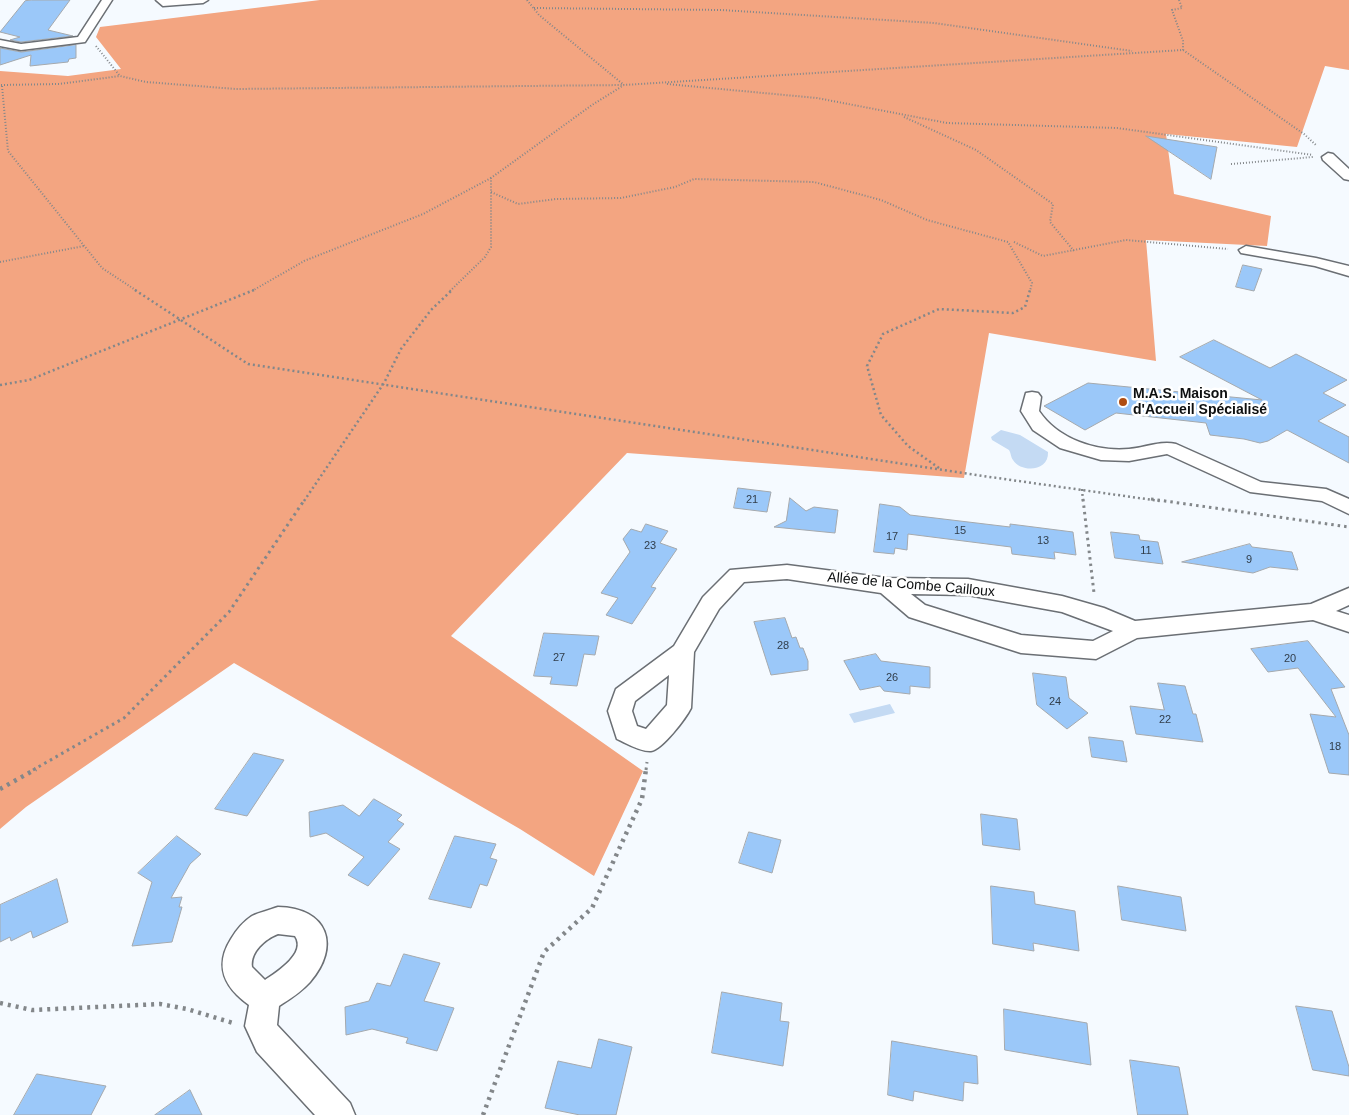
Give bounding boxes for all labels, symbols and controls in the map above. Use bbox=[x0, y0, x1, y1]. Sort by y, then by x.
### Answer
place label: M.A.S. Maison d'Accueil Spécialisé bbox=[1133, 386, 1267, 418]
marker: M.A.S. Maison d'Accueil Spécialisé bbox=[1117, 396, 1129, 408]
house number: 21 bbox=[746, 493, 758, 507]
house number: 15 bbox=[954, 524, 966, 538]
house number: 17 bbox=[886, 530, 898, 544]
house number: 13 bbox=[1037, 534, 1049, 548]
house number: 23 bbox=[644, 539, 656, 553]
house number: 11 bbox=[1140, 544, 1152, 558]
house number: 9 bbox=[1246, 553, 1252, 567]
street label: Allée de la Combe Cailloux bbox=[827, 569, 995, 601]
house number: 28 bbox=[777, 639, 789, 653]
house number: 27 bbox=[553, 651, 565, 665]
house number: 20 bbox=[1284, 652, 1296, 666]
house number: 26 bbox=[886, 671, 898, 685]
house number: 24 bbox=[1049, 695, 1061, 709]
house number: 22 bbox=[1159, 713, 1171, 727]
house number: 18 bbox=[1329, 740, 1341, 754]

